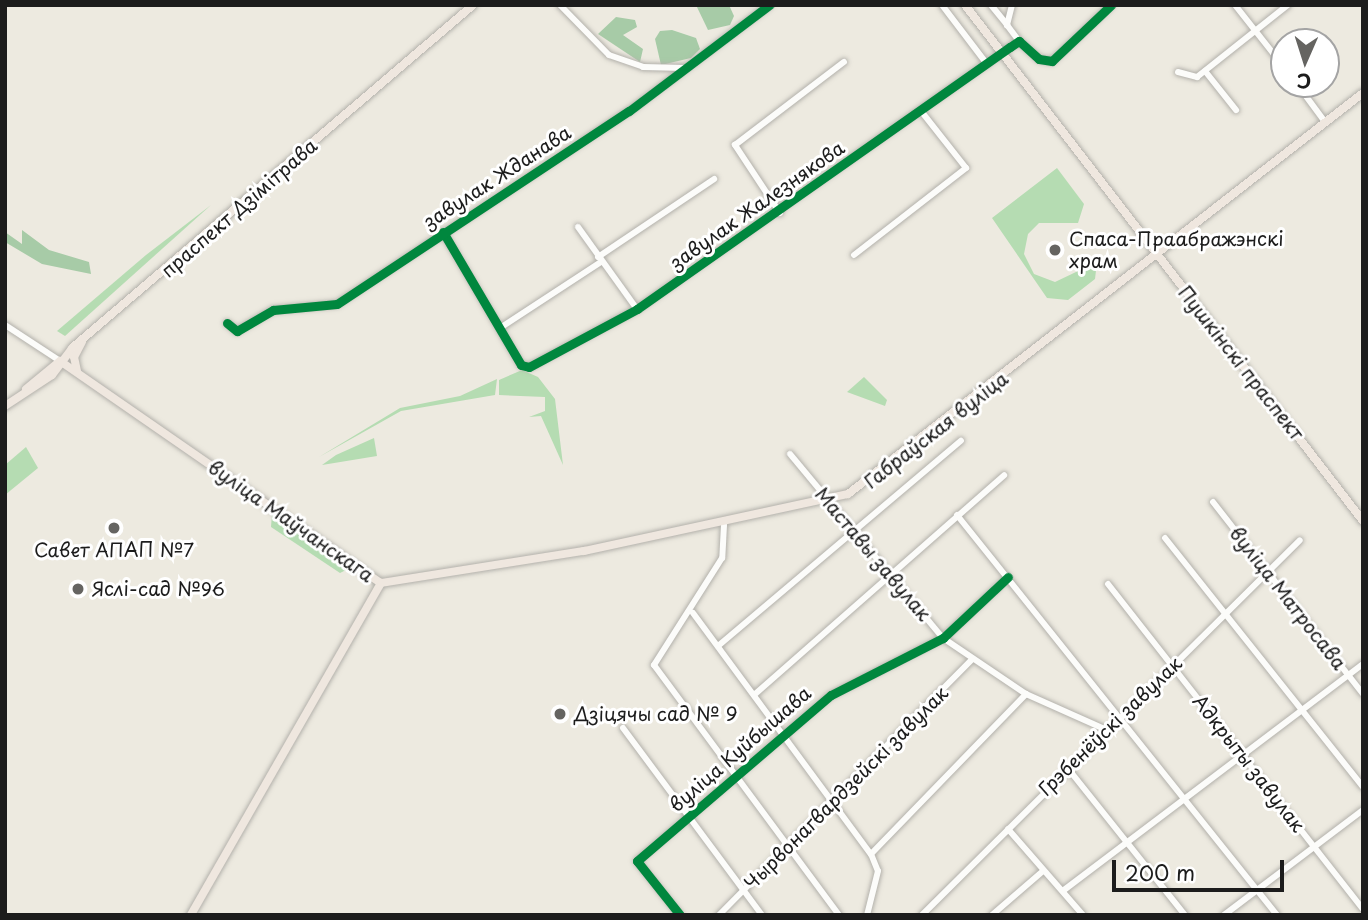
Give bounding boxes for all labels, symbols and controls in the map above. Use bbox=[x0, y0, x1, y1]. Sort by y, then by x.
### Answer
north arrow bbox=[1270, 28, 1340, 98]
text: С bbox=[1296, 68, 1312, 96]
street label: завулак Жданава bbox=[419, 121, 575, 233]
street label: праспект Дзімітрава bbox=[156, 134, 322, 282]
street label: завулак Жалезнякова bbox=[665, 136, 849, 274]
place label: Спаса-Праабражэнскі храм bbox=[1069, 228, 1284, 272]
marker: Спаса-Праабражэнскі храм bbox=[1047, 242, 1063, 258]
street label: Пушкінскі праспект bbox=[1174, 281, 1308, 445]
street label: Габраўская вуліца bbox=[859, 367, 1013, 493]
street label: вуліца Маўчанскага bbox=[204, 455, 378, 587]
street label: Маставы завулак bbox=[810, 482, 936, 626]
marker: Савет АПАП №7 bbox=[106, 520, 122, 536]
street label: вуліца Матросава bbox=[1225, 522, 1351, 674]
place label: Савет АПАП №7 bbox=[33, 539, 195, 561]
place label: Яслі-сад №96 bbox=[92, 578, 224, 600]
marker: Яслі-сад №96 bbox=[70, 581, 86, 597]
street label: Грэбенёўскі завулак bbox=[1033, 651, 1187, 801]
street label: вуліца Куйбышава bbox=[665, 681, 815, 817]
street label: Чырвонагвардзейскі завулак bbox=[739, 681, 953, 895]
street label: Адкрыты завулак bbox=[1188, 689, 1310, 837]
place label: Дзіцячы сад № 9 bbox=[574, 703, 737, 725]
marker: Дзіцячы сад № 9 bbox=[552, 706, 568, 722]
scale bar bbox=[1116, 846, 1288, 890]
text: 200 m bbox=[1125, 856, 1195, 888]

